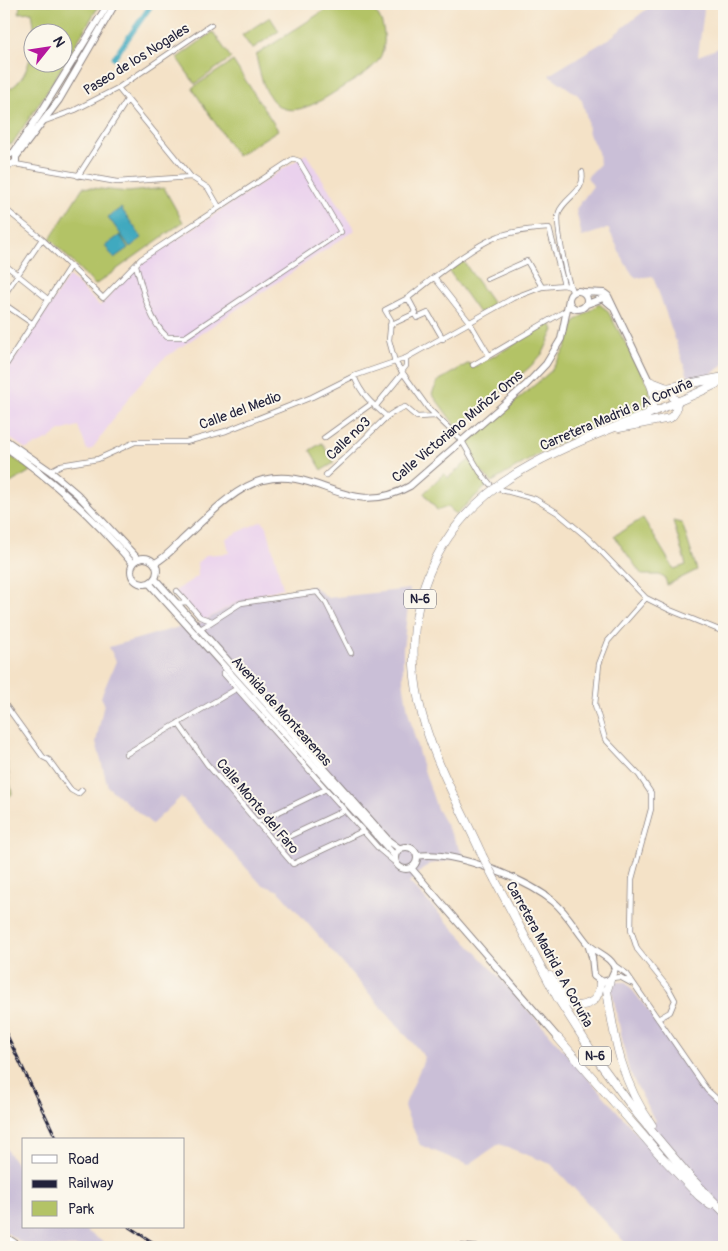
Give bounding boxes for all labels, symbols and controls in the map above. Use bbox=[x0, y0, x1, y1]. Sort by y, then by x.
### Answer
street label: Paseo de los Nogales bbox=[80, 20, 193, 99]
north arrow bbox=[22, 22, 72, 72]
text: N bbox=[49, 33, 69, 50]
street label: Calle Victoriano Muñoz Oms bbox=[388, 366, 527, 486]
street label: Carretera Madrid a A Coruña bbox=[537, 375, 695, 454]
street label: Calle del Medio bbox=[197, 388, 284, 433]
street label: Calle nº3 bbox=[323, 413, 374, 464]
road number: N-6 bbox=[404, 590, 436, 608]
street label: Avenida de Montearenas bbox=[228, 653, 336, 770]
street label: Calle Monte del Faro bbox=[213, 755, 303, 858]
street label: Carretera Madrid a A Coruña bbox=[502, 878, 597, 1030]
road number: N-6 bbox=[579, 1046, 611, 1066]
legend bbox=[22, 1138, 185, 1228]
text: Road bbox=[68, 1150, 99, 1169]
text: Railway bbox=[68, 1174, 114, 1193]
text: Park bbox=[68, 1200, 95, 1219]

